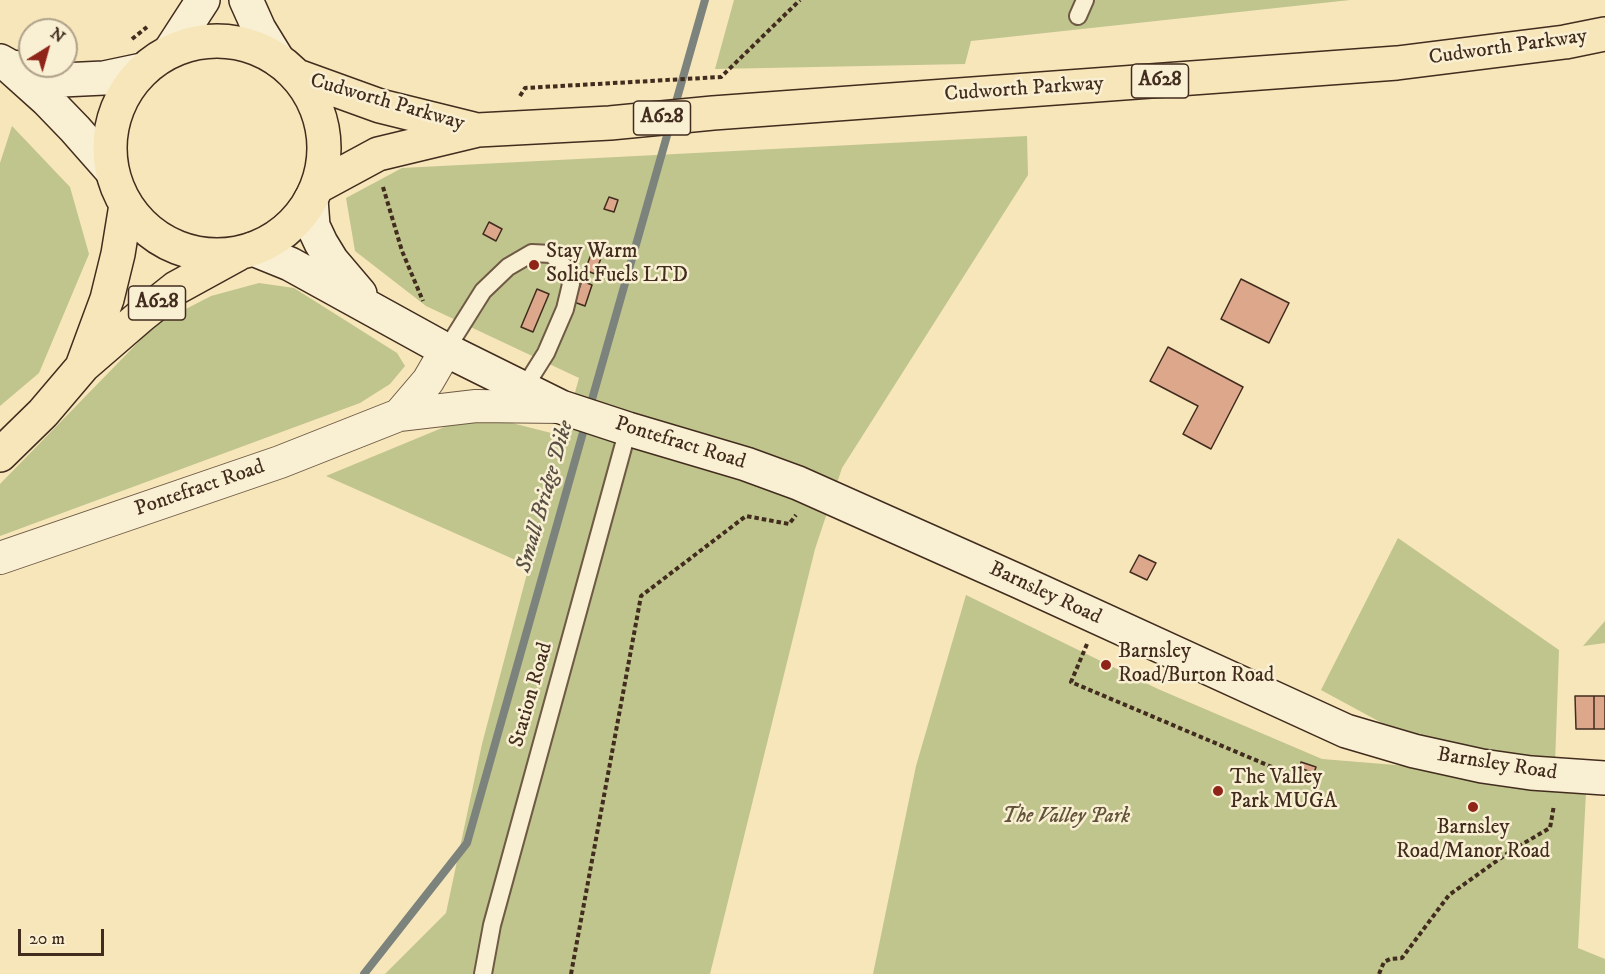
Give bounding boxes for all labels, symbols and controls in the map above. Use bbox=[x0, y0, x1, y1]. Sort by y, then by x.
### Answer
north arrow bbox=[18, 18, 78, 78]
text: N bbox=[46, 23, 69, 47]
street label: Cudworth Parkway bbox=[1427, 24, 1589, 72]
road number: A628 bbox=[1132, 64, 1188, 98]
street label: Cudworth Parkway bbox=[307, 69, 467, 137]
street label: Cudworth Parkway bbox=[944, 72, 1104, 108]
road number: A628 bbox=[634, 101, 690, 135]
place label: Stay Warm Solid Fuels LTD bbox=[546, 240, 688, 290]
marker: Stay Warm Solid Fuels LTD bbox=[527, 258, 541, 272]
road number: A628 bbox=[128, 286, 186, 320]
street label: Pontefract Road bbox=[612, 412, 748, 476]
water label: Small Bridge Dike bbox=[512, 418, 580, 576]
street label: Pontefract Road bbox=[132, 455, 268, 523]
street label: Barnsley Road bbox=[985, 557, 1105, 631]
street label: Station Road bbox=[505, 640, 559, 750]
place label: Barnsley Road/Burton Road bbox=[1118, 640, 1274, 690]
marker: Barnsley Road/Burton Road bbox=[1099, 658, 1113, 672]
street label: Barnsley Road bbox=[1435, 743, 1559, 787]
place label: The Valley Park MUGA bbox=[1230, 766, 1337, 816]
marker: The Valley Park MUGA bbox=[1211, 784, 1225, 798]
marker: Barnsley Road/Manor Road bbox=[1466, 800, 1480, 814]
park label: The Valley Park bbox=[1002, 805, 1130, 831]
place label: Barnsley Road/Manor Road bbox=[1396, 816, 1550, 866]
scale bar bbox=[21, 917, 106, 955]
text: 20 m bbox=[29, 928, 65, 950]

